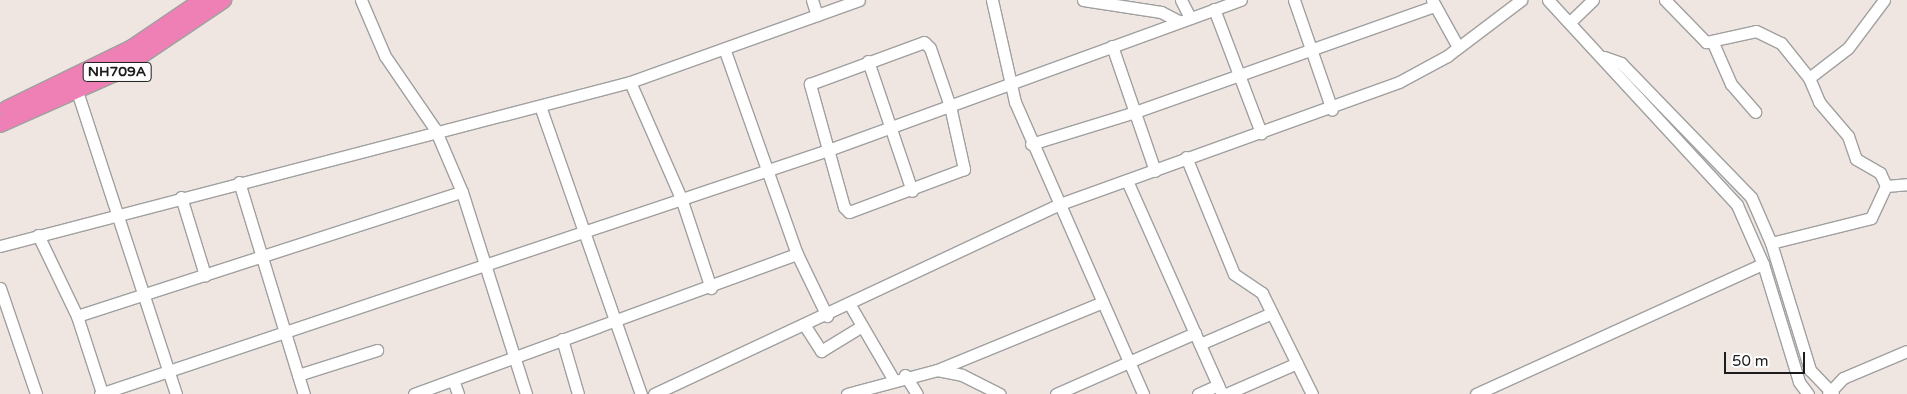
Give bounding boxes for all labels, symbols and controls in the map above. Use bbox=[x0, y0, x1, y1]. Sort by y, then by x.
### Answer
road number: NH709A bbox=[82, 61, 152, 84]
scale bar bbox=[1727, 342, 1808, 374]
text: 50 m bbox=[1732, 352, 1769, 370]

